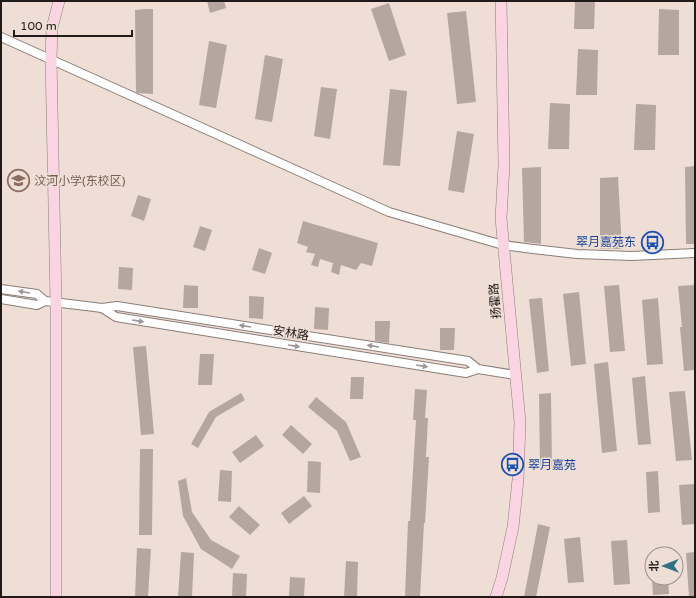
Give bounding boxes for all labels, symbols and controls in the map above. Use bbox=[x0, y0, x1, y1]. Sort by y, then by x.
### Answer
scale bar bbox=[14, 12, 132, 38]
text: 100 m bbox=[20, 19, 57, 33]
school or university icon: 汶河小学(东校区) bbox=[5, 168, 31, 194]
place label: 汶河小学(东校区) bbox=[34, 174, 126, 188]
bus stop icon: 翠月嘉苑东 bbox=[639, 229, 665, 255]
place label: 翠月嘉苑东 bbox=[576, 235, 636, 249]
street label: 扬霍路 bbox=[486, 282, 504, 320]
one-way arrow bbox=[18, 289, 30, 295]
one-way arrow bbox=[131, 318, 144, 324]
one-way arrow bbox=[239, 323, 251, 329]
street label: 安林路 bbox=[272, 323, 310, 343]
one-way arrow bbox=[288, 343, 300, 349]
one-way arrow bbox=[367, 343, 379, 349]
one-way arrow bbox=[416, 363, 428, 369]
bus stop icon: 翠月嘉苑 bbox=[499, 452, 525, 478]
place label: 翠月嘉苑 bbox=[528, 458, 576, 472]
north arrow bbox=[644, 546, 684, 586]
text: 北 bbox=[648, 561, 661, 572]

